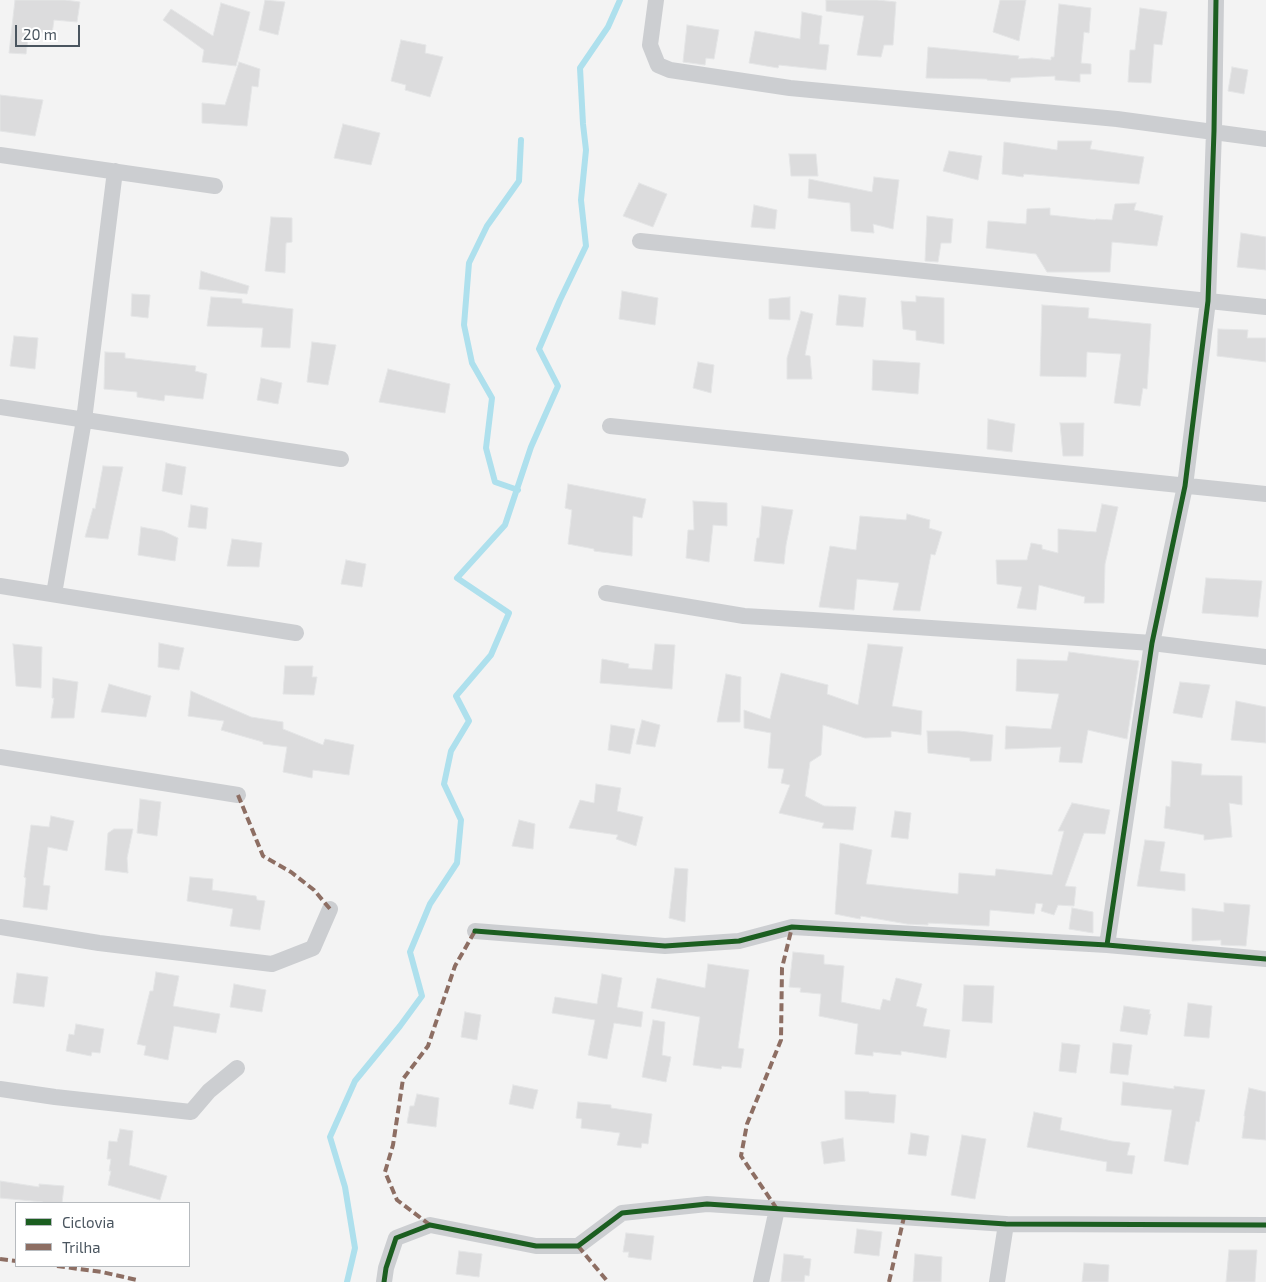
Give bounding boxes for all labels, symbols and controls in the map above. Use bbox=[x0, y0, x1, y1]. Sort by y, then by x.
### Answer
scale bar bbox=[18, 15, 82, 47]
text: 20 m bbox=[23, 25, 57, 43]
legend bbox=[15, 1202, 190, 1267]
text: Ciclovia bbox=[62, 1213, 114, 1231]
text: Trilha bbox=[62, 1238, 100, 1256]

